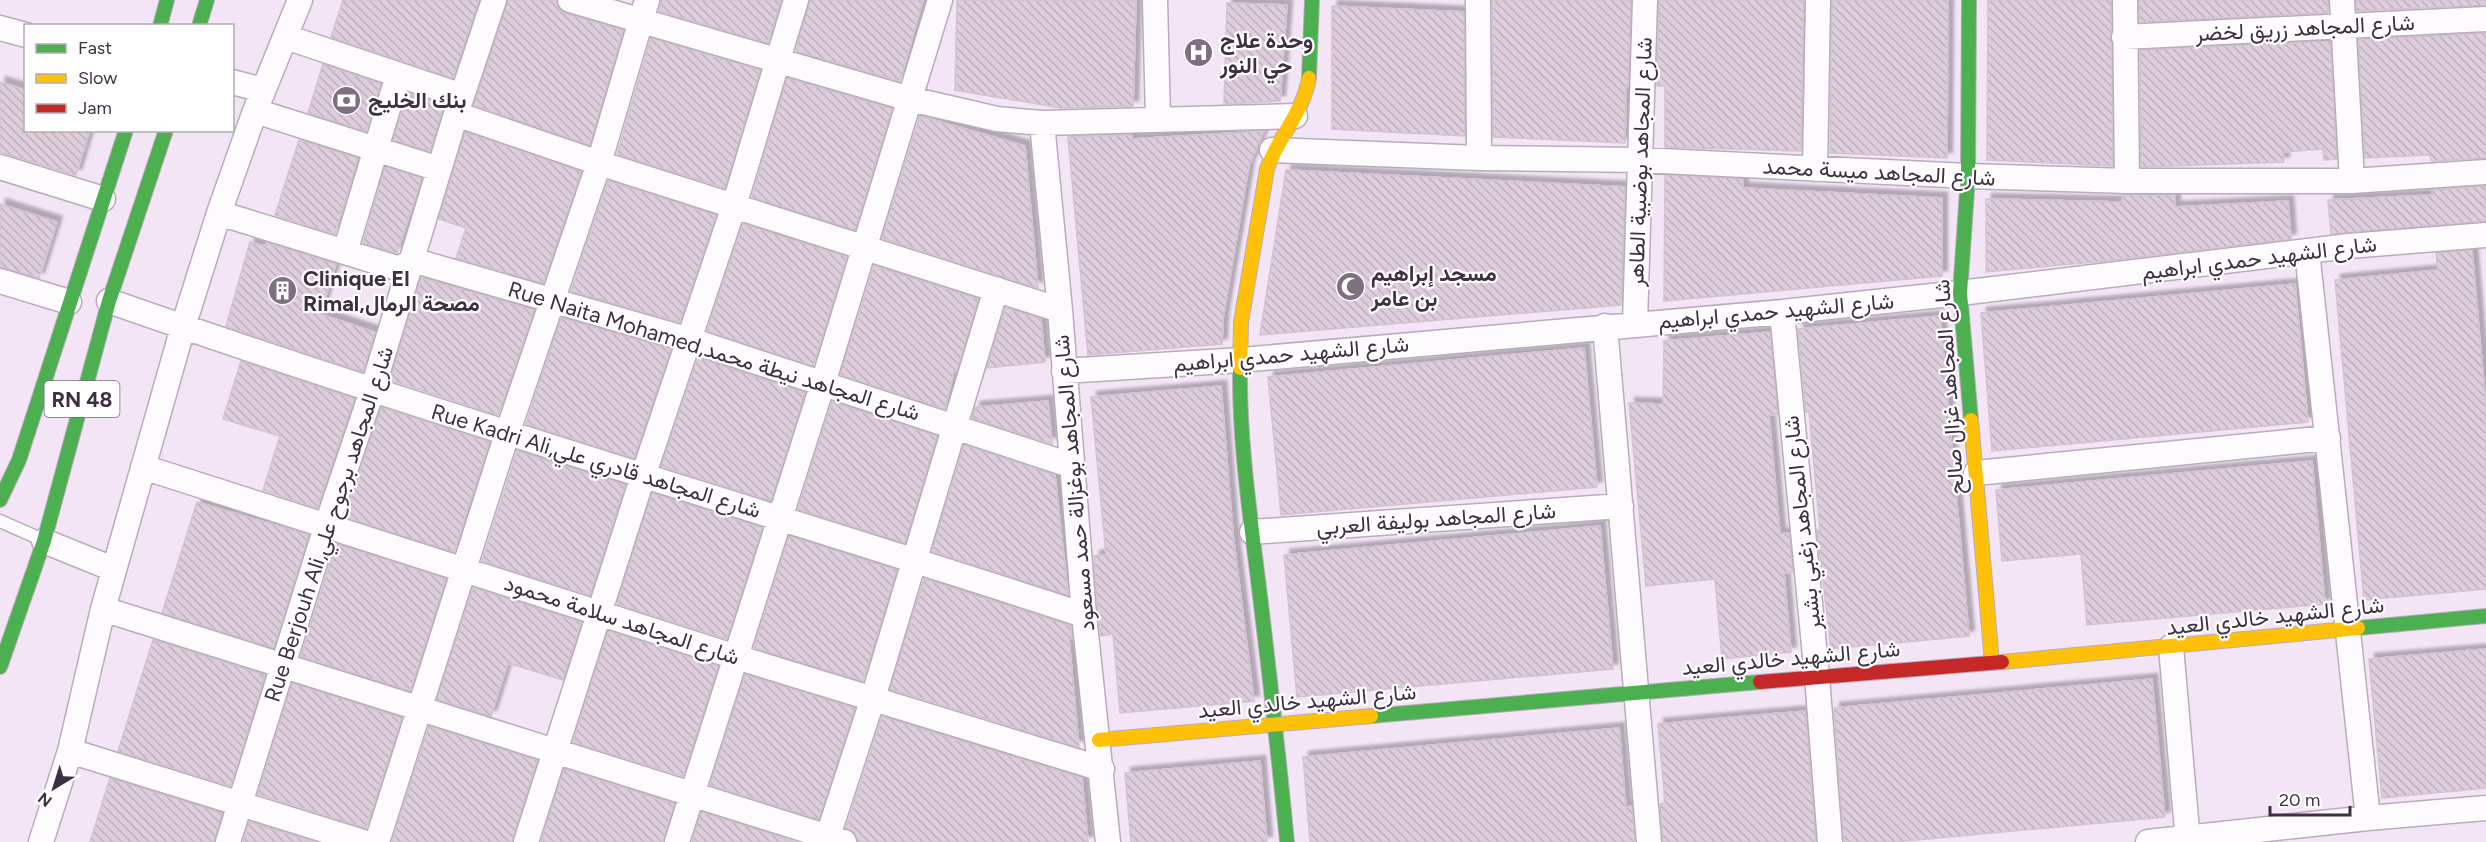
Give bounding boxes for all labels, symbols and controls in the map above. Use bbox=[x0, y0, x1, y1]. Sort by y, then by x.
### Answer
street label: شارع المجاهد زريق لخضر bbox=[2194, 9, 2415, 48]
legend bbox=[24, 24, 234, 132]
place label: وحدة علاج حي النور bbox=[1219, 27, 1313, 84]
text: Fast bbox=[78, 37, 112, 59]
hospital icon: وحدة علاج حي النور bbox=[1183, 37, 1215, 69]
street label: شارع المجاهد بوضبية الطاهر bbox=[1622, 37, 1659, 288]
text: Slow bbox=[78, 67, 117, 89]
bank icon: بنك الخليج bbox=[331, 84, 363, 116]
place label: بنك الخليج bbox=[368, 87, 466, 116]
text: Jam bbox=[78, 97, 112, 119]
street label: شارع المجاهد ميسة محمد bbox=[1762, 152, 1996, 193]
street label: شارع الشهيد حمدي ابراهيم bbox=[2140, 230, 2379, 291]
place label: مسجد إبراهيم بن عامر bbox=[1370, 260, 1497, 312]
place label: Clinique El Rimal,مصحة الرمال bbox=[303, 265, 480, 317]
mosque icon: مسجد إبراهيم بن عامر bbox=[1334, 270, 1366, 302]
building icon: Clinique El Rimal,مصحة الرمال bbox=[266, 275, 298, 307]
street label: Rue Naita Mohamed,شارع المجاهد نيطة محمد bbox=[505, 275, 923, 428]
street label: شارع المجاهد غزال صالح bbox=[1928, 278, 1971, 495]
street label: شارع الشهيد حمدي ابراهيم bbox=[1657, 287, 1895, 340]
street label: شارع الشهيد حمدي ابراهيم bbox=[1172, 330, 1410, 383]
street label: شارع المجاهد بوغزالة حمد مسعود bbox=[1048, 333, 1101, 632]
street label: Rue Berjouh Ali,شارع المجاهد برجوح علي bbox=[259, 343, 404, 707]
road number: RN 48 bbox=[44, 381, 119, 417]
street label: Rue Kadri Ali,شارع المجاهد قادري علي bbox=[427, 398, 764, 529]
street label: شارع المجاهد زغبي بشير bbox=[1777, 414, 1832, 633]
street label: شارع المجاهد بوليفة العربي bbox=[1315, 497, 1557, 546]
street label: شارع المجاهد سلامة محمود bbox=[501, 569, 743, 672]
street label: شارع الشهيد خالدي العيد bbox=[2165, 591, 2386, 646]
street label: شارع الشهيد خالدي العيد bbox=[1681, 635, 1902, 686]
street label: شارع الشهيد خالدي العيد bbox=[1197, 678, 1418, 729]
north arrow bbox=[24, 758, 84, 818]
scale bar bbox=[2270, 779, 2350, 817]
text: N bbox=[34, 788, 56, 811]
text: 20 m bbox=[2279, 789, 2320, 811]

